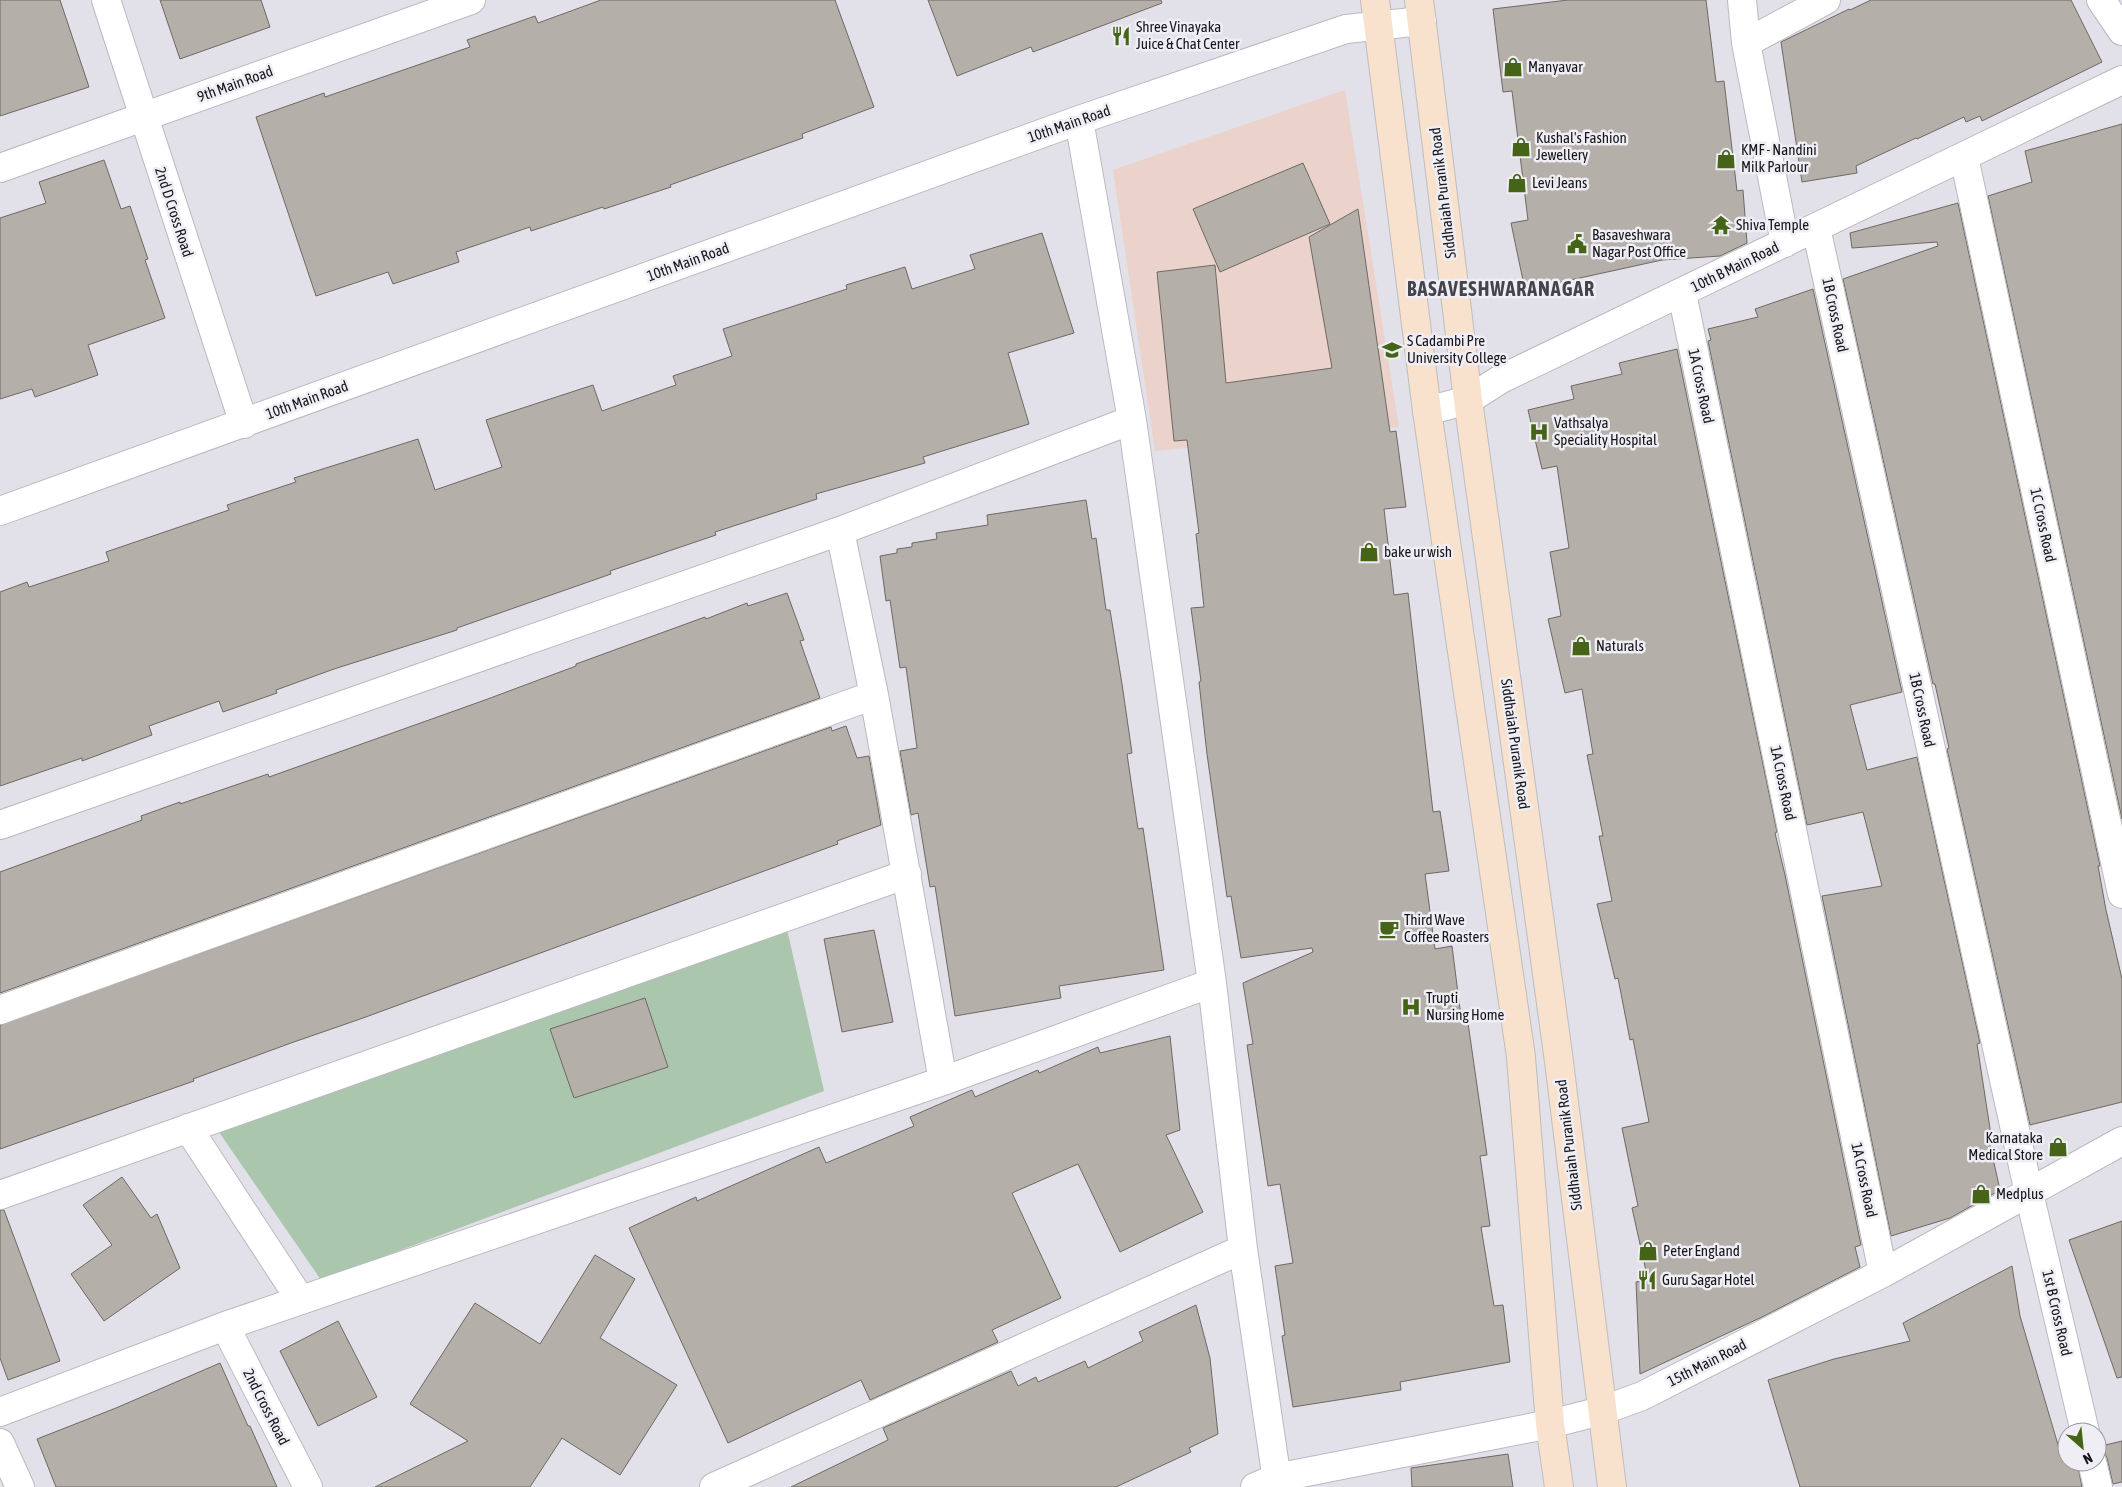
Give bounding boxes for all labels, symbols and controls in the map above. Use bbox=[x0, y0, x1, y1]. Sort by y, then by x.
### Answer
place label: Shree Vinayaka Juice & Chat Center bbox=[1136, 18, 1240, 52]
restaurant icon: Shree Vinayaka Juice & Chat Center bbox=[1110, 25, 1132, 47]
shop icon: Manyavar bbox=[1502, 56, 1524, 78]
place label: Manyavar bbox=[1528, 58, 1583, 75]
street label: 9th Main Road bbox=[195, 62, 275, 105]
street label: 10th Main Road bbox=[1025, 101, 1112, 146]
street label: Siddhaiah Puranik Road bbox=[1426, 127, 1459, 259]
place label: Kushal's Fashion Jewellery bbox=[1536, 129, 1627, 163]
shop icon: Kushal's Fashion Jewellery bbox=[1510, 136, 1532, 158]
place label: KMF - Nandini Milk Parlour bbox=[1741, 141, 1817, 175]
shop icon: KMF - Nandini Milk Parlour bbox=[1715, 148, 1737, 170]
street label: 2nd D Cross Road bbox=[152, 165, 197, 259]
shop icon: Levi Jeans bbox=[1506, 172, 1528, 194]
place label: Levi Jeans bbox=[1532, 174, 1587, 191]
temple icon: Shiva Temple bbox=[1710, 214, 1732, 236]
place label: Shiva Temple bbox=[1736, 216, 1809, 233]
place label: Basaveshwara Nagar Post Office bbox=[1592, 226, 1686, 260]
public building icon: Basaveshwara Nagar Post Office bbox=[1566, 233, 1588, 255]
street label: 10th B Main Road bbox=[1688, 238, 1781, 295]
street label: 10th Main Road bbox=[644, 239, 731, 284]
street label: 1B Cross Road bbox=[1819, 276, 1852, 354]
district label: BASAVESHWARANAGAR bbox=[1407, 277, 1595, 300]
place label: S Cadambi Pre University College bbox=[1407, 332, 1507, 366]
school or university icon: S Cadambi Pre University College bbox=[1381, 339, 1403, 361]
street label: 1A Cross Road bbox=[1685, 347, 1718, 425]
street label: 10th Main Road bbox=[263, 377, 350, 422]
place label: Vathsalya Speciality Hospital bbox=[1554, 414, 1657, 448]
hospital icon: Vathsalya Speciality Hospital bbox=[1528, 421, 1550, 443]
street label: 1C Cross Road bbox=[2027, 486, 2060, 564]
shop icon: bake ur wish bbox=[1358, 541, 1380, 563]
place label: bake ur wish bbox=[1384, 543, 1452, 560]
shop icon: Naturals bbox=[1570, 635, 1592, 657]
place label: Naturals bbox=[1596, 637, 1644, 654]
street label: 1B Cross Road bbox=[1906, 671, 1939, 749]
street label: Siddhaiah Puranik Road bbox=[1498, 678, 1533, 810]
street label: 1A Cross Road bbox=[1767, 744, 1800, 822]
place label: Third Wave Coffee Roasters bbox=[1404, 911, 1489, 945]
cafe icon: Third Wave Coffee Roasters bbox=[1378, 918, 1400, 940]
place label: Trupti Nursing Home bbox=[1426, 989, 1505, 1023]
hospital icon: Trupti Nursing Home bbox=[1400, 996, 1422, 1018]
street label: Siddhaiah Puranik Road bbox=[1552, 1079, 1585, 1211]
place label: Karnataka Medical Store bbox=[1968, 1129, 2043, 1163]
shop icon: Karnataka Medical Store bbox=[2047, 1136, 2069, 1158]
street label: 1A Cross Road bbox=[1848, 1141, 1881, 1219]
shop icon: Medplus bbox=[1970, 1183, 1992, 1205]
place label: Medplus bbox=[1996, 1185, 2044, 1202]
shop icon: Peter England bbox=[1637, 1240, 1659, 1262]
place label: Peter England bbox=[1663, 1242, 1740, 1259]
street label: 1st B Cross Road bbox=[2039, 1268, 2076, 1357]
restaurant icon: Guru Sagar Hotel bbox=[1636, 1269, 1658, 1291]
place label: Guru Sagar Hotel bbox=[1662, 1271, 1755, 1288]
street label: 15th Main Road bbox=[1665, 1335, 1749, 1390]
street label: 2nd Cross Road bbox=[240, 1366, 293, 1448]
north arrow bbox=[2057, 1422, 2107, 1472]
text: N bbox=[2081, 1450, 2095, 1468]

